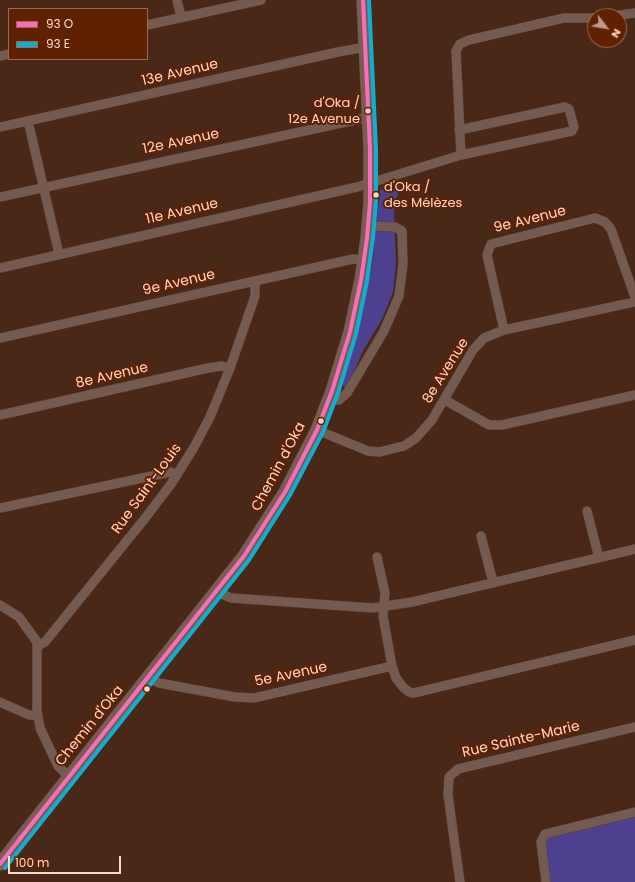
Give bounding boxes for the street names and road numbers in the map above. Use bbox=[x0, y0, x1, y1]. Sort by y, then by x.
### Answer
street label: 13e Avenue bbox=[140, 56, 220, 90]
street label: 12e Avenue bbox=[141, 126, 221, 158]
street label: 11e Avenue bbox=[144, 195, 220, 229]
street label: 9e Avenue bbox=[492, 203, 568, 237]
street label: 9e Avenue bbox=[141, 267, 217, 299]
street label: 8e Avenue bbox=[419, 335, 473, 407]
street label: 8e Avenue bbox=[74, 360, 150, 392]
street label: Chemin d'Oka bbox=[248, 420, 310, 514]
street label: Rue Saint-Louis bbox=[109, 441, 185, 537]
street label: 5e Avenue bbox=[253, 659, 329, 691]
street label: Chemin d'Oka bbox=[53, 682, 127, 770]
street label: Rue Sainte-Marie bbox=[460, 718, 582, 762]

